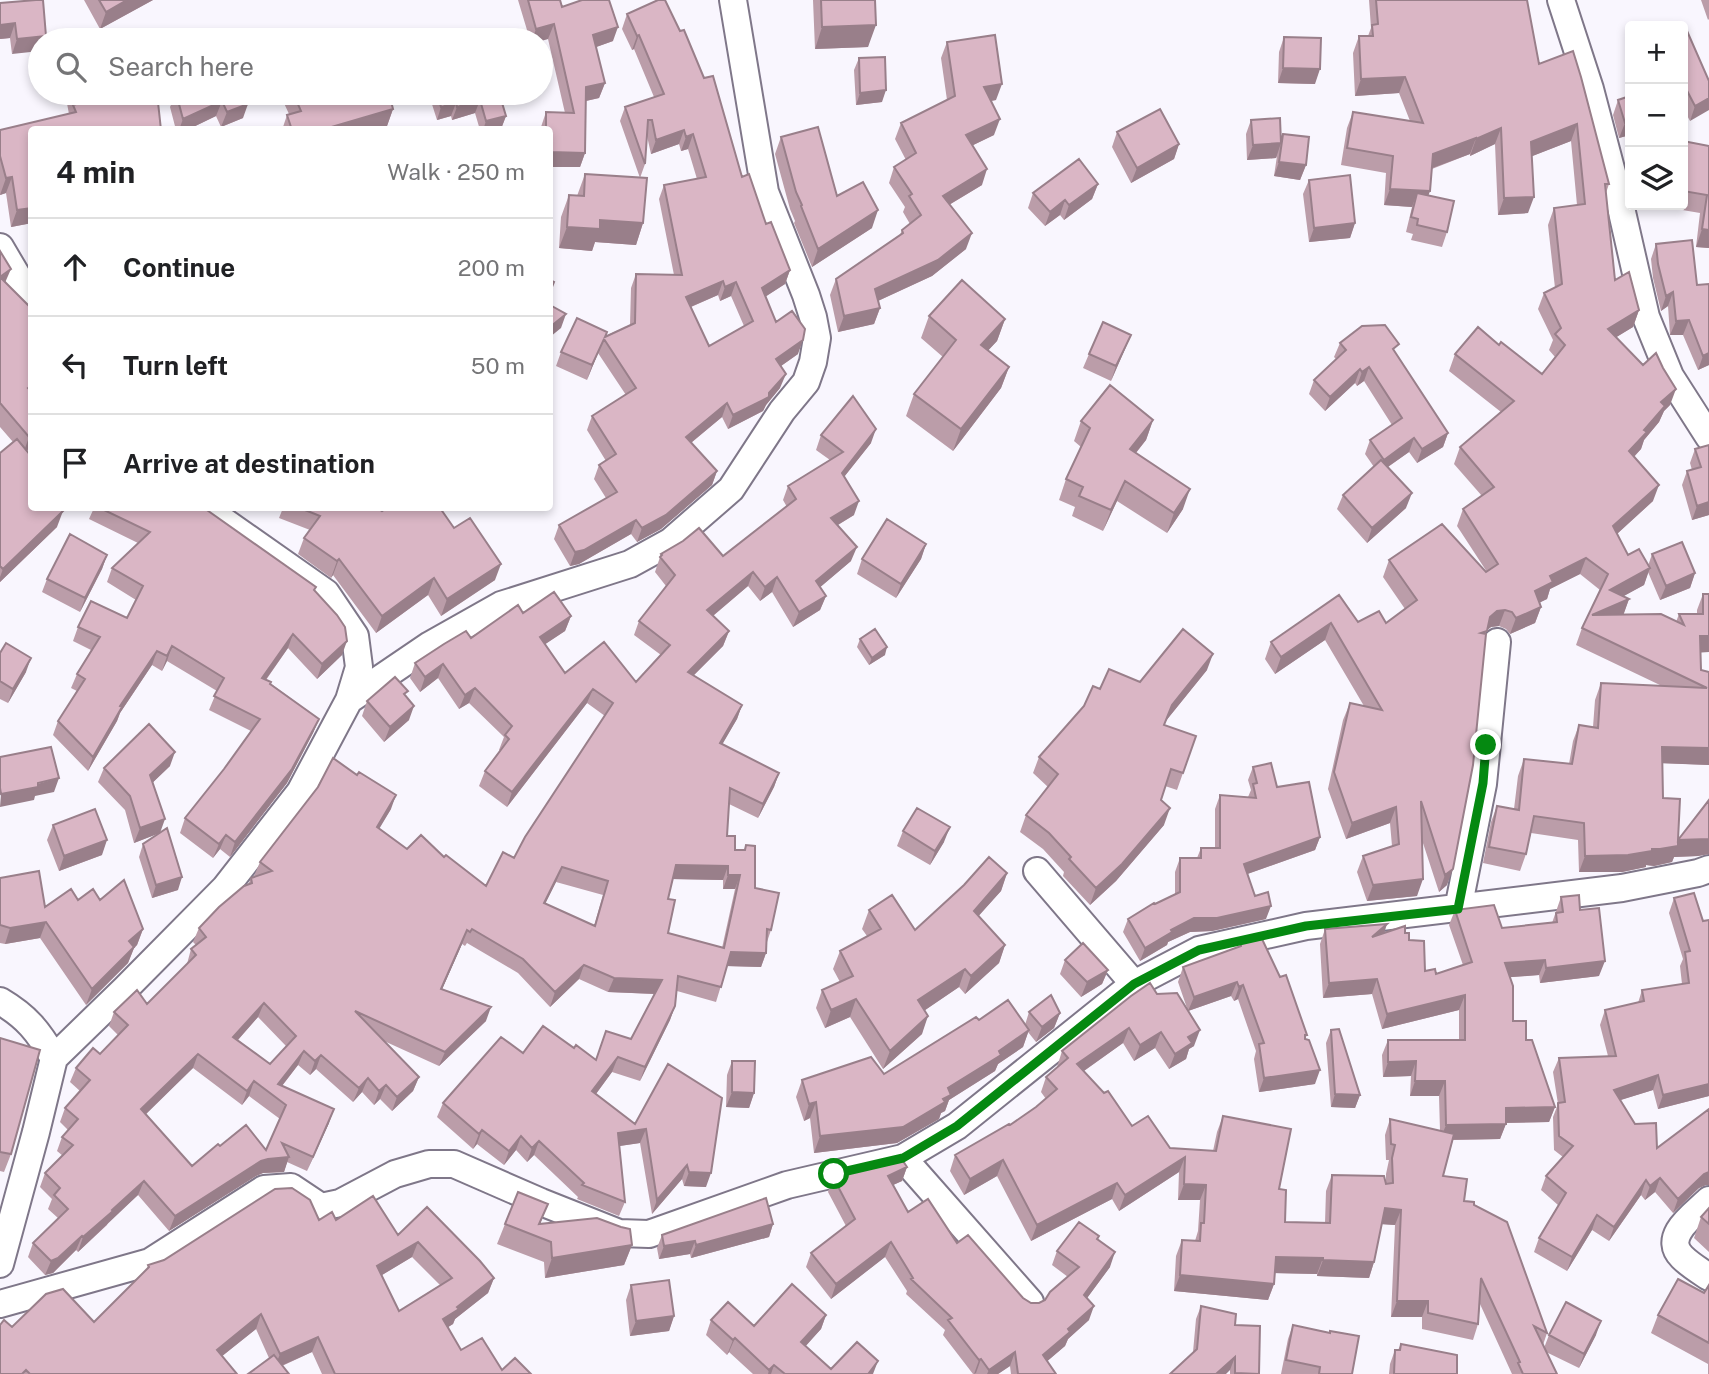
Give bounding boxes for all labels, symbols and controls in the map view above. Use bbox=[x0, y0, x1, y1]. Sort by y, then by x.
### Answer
map controls bbox=[1625, 21, 1688, 210]
button: + bbox=[1625, 21, 1688, 84]
search box bbox=[28, 28, 553, 105]
icon: search bbox=[52, 48, 90, 86]
text: Search here bbox=[108, 51, 254, 82]
button: − bbox=[1625, 84, 1688, 147]
button: layers bbox=[1625, 147, 1688, 210]
text: 4 min bbox=[56, 154, 135, 190]
text: Walk · 250 m bbox=[387, 158, 525, 185]
icon: ahead bbox=[56, 248, 94, 286]
text: Continue bbox=[123, 252, 235, 283]
text: 200 m bbox=[458, 254, 525, 281]
icon: left bbox=[56, 346, 94, 384]
text: Turn left bbox=[123, 350, 228, 381]
text: 50 m bbox=[471, 352, 525, 379]
icon: arrive bbox=[56, 444, 94, 482]
text: Arrive at destination bbox=[123, 448, 375, 479]
route end bbox=[1470, 729, 1501, 760]
route start bbox=[818, 1158, 849, 1189]

